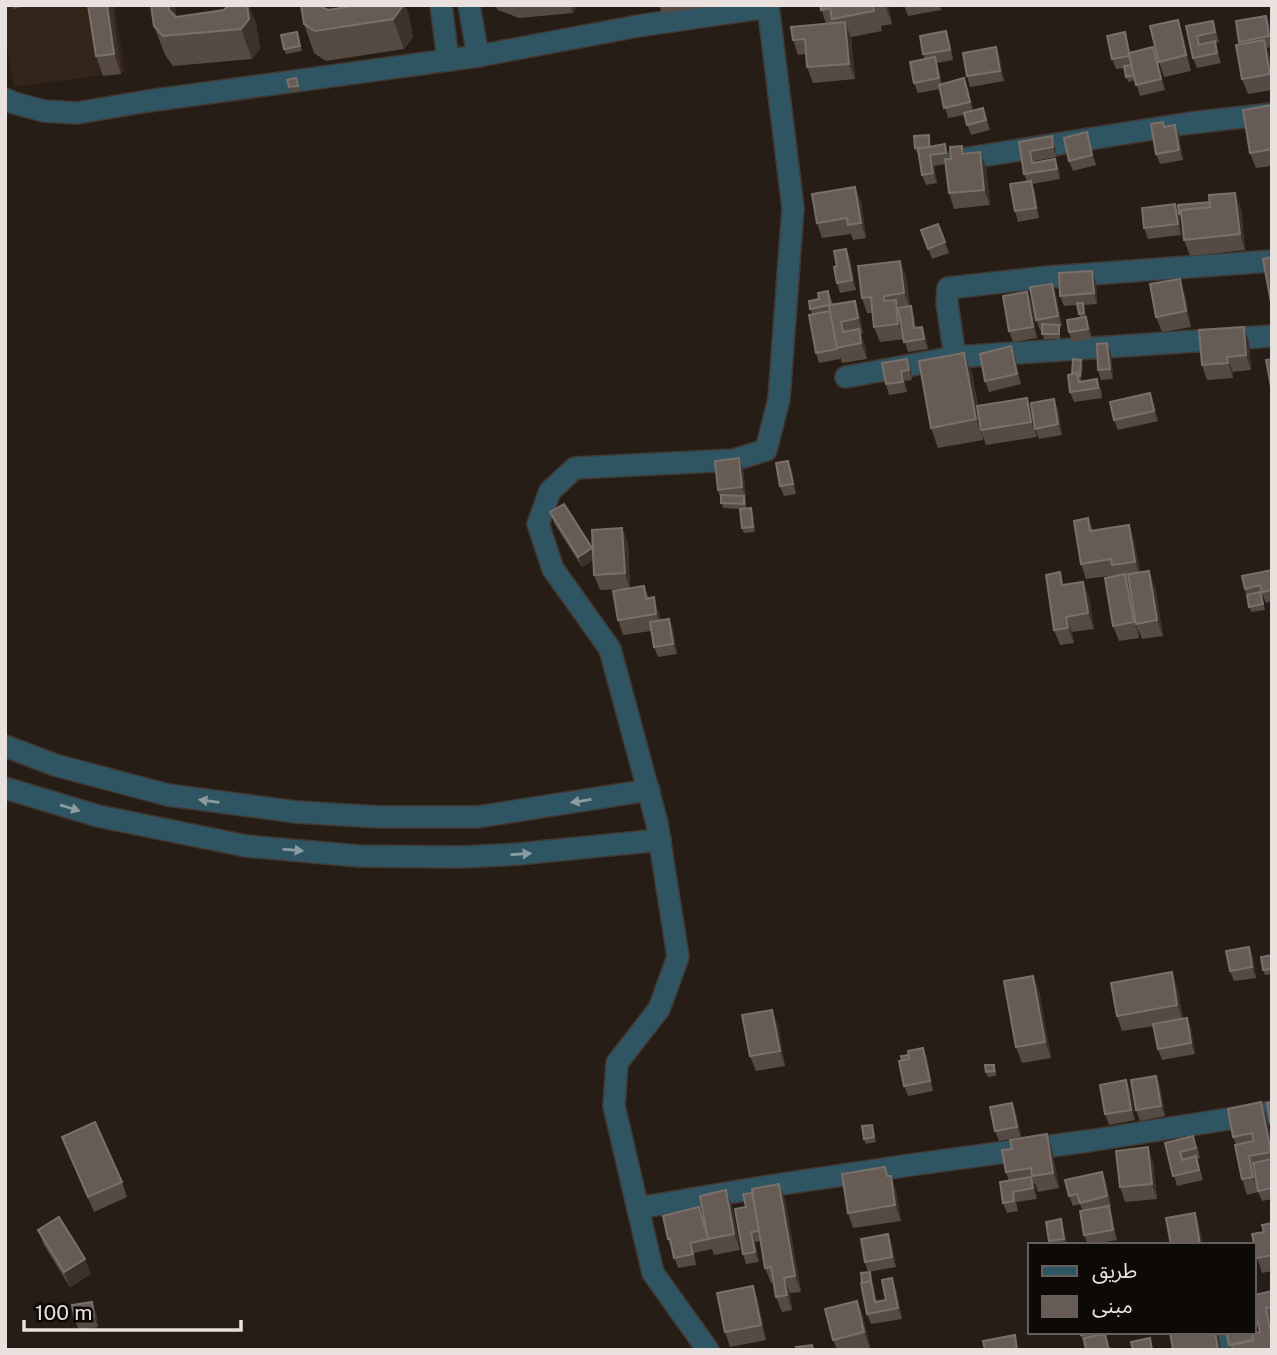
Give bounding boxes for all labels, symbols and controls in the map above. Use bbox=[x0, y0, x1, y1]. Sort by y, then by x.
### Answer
one-way arrow bbox=[198, 795, 220, 806]
one-way arrow bbox=[570, 796, 592, 807]
one-way arrow bbox=[60, 803, 81, 813]
one-way arrow bbox=[283, 845, 305, 856]
one-way arrow bbox=[510, 848, 532, 859]
legend bbox=[1028, 1243, 1256, 1334]
text: طريق bbox=[1092, 1258, 1137, 1284]
scale bar bbox=[24, 1288, 242, 1332]
text: مبنى bbox=[1092, 1293, 1133, 1318]
text: 100 m bbox=[35, 1300, 92, 1325]

